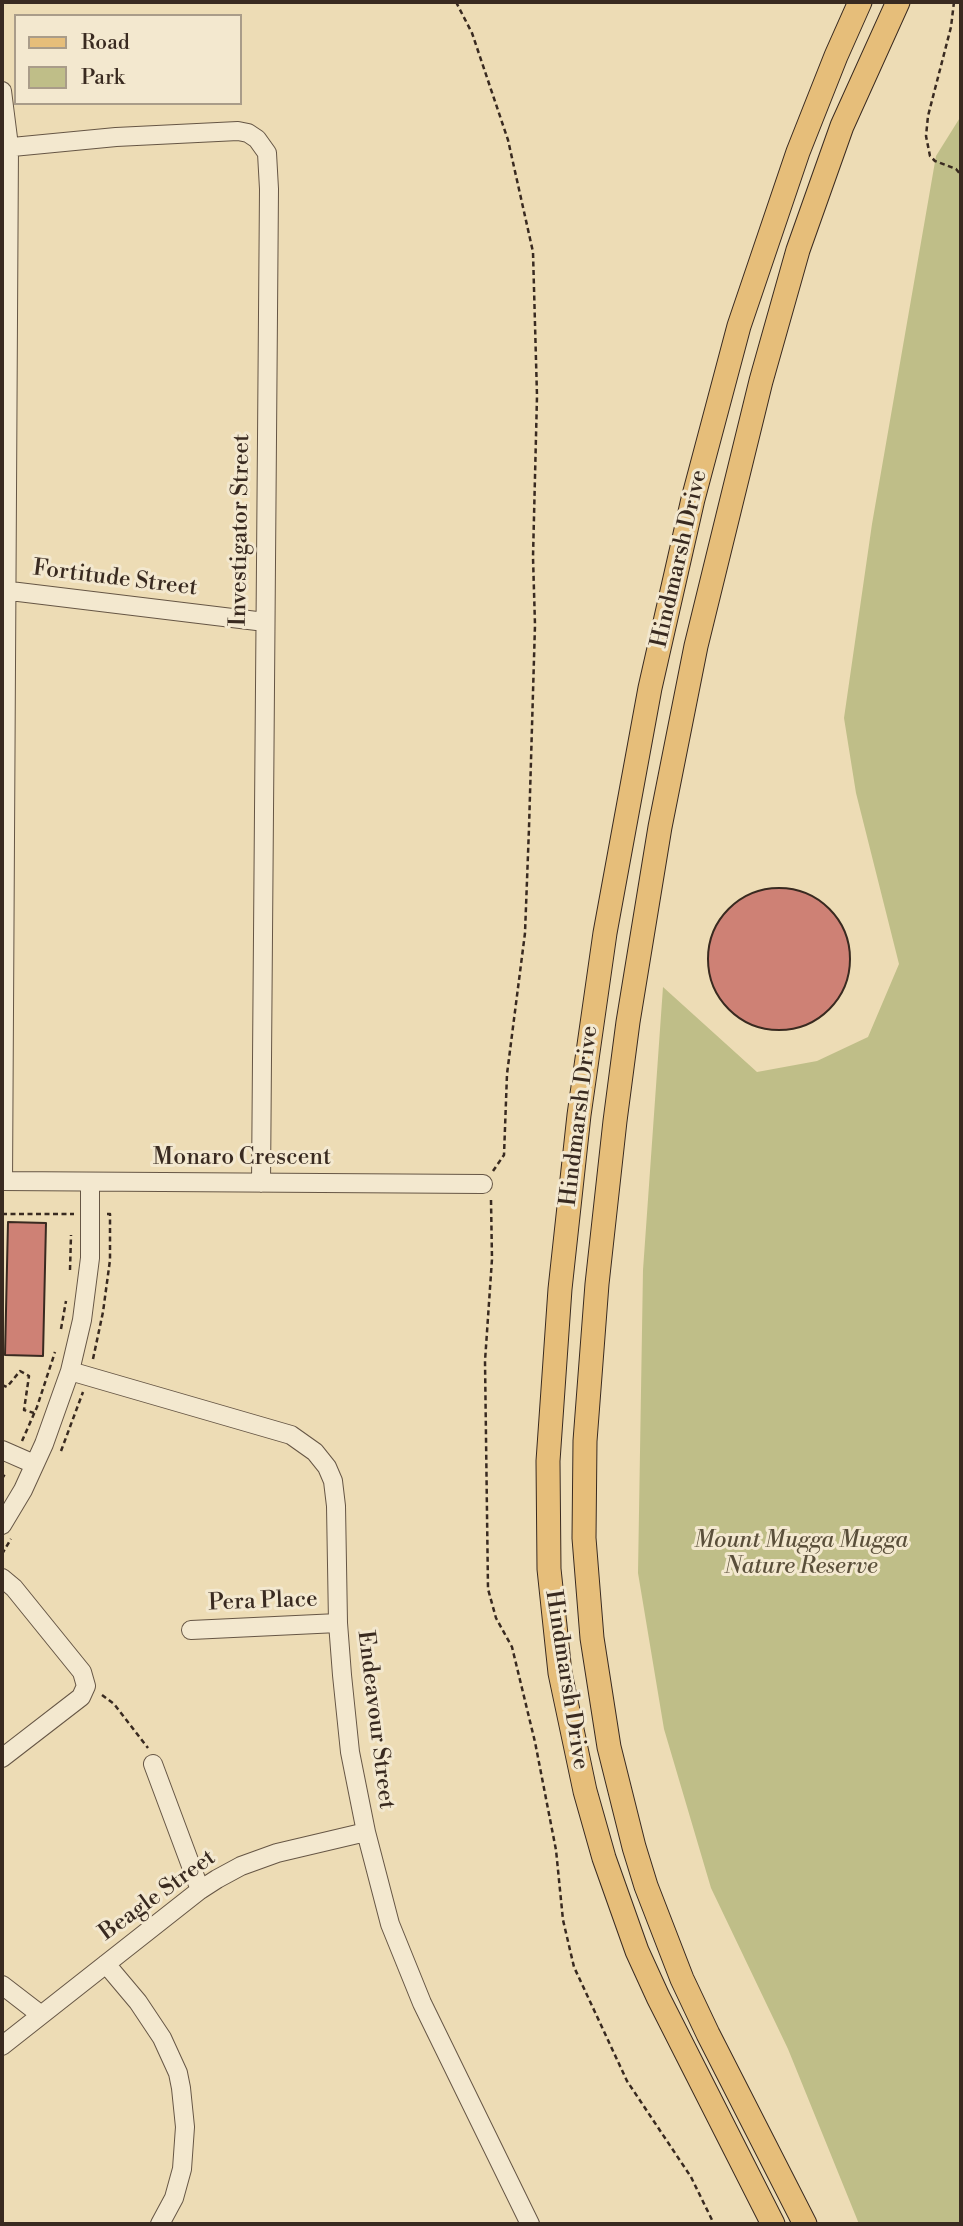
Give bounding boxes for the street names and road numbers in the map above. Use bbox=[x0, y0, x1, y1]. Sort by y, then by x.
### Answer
street label: Investigator Street bbox=[226, 434, 256, 626]
street label: Hindmarsh Drive bbox=[646, 467, 714, 651]
street label: Fortitude Street bbox=[31, 555, 199, 603]
street label: Hindmarsh Drive bbox=[555, 1024, 605, 1208]
street label: Monaro Crescent bbox=[153, 1144, 331, 1172]
street label: Pera Place bbox=[208, 1586, 318, 1618]
street label: Hindmarsh Drive bbox=[538, 1588, 594, 1772]
street label: Endeavour Street bbox=[350, 1629, 400, 1811]
street label: Beagle Street bbox=[94, 1845, 222, 1947]

